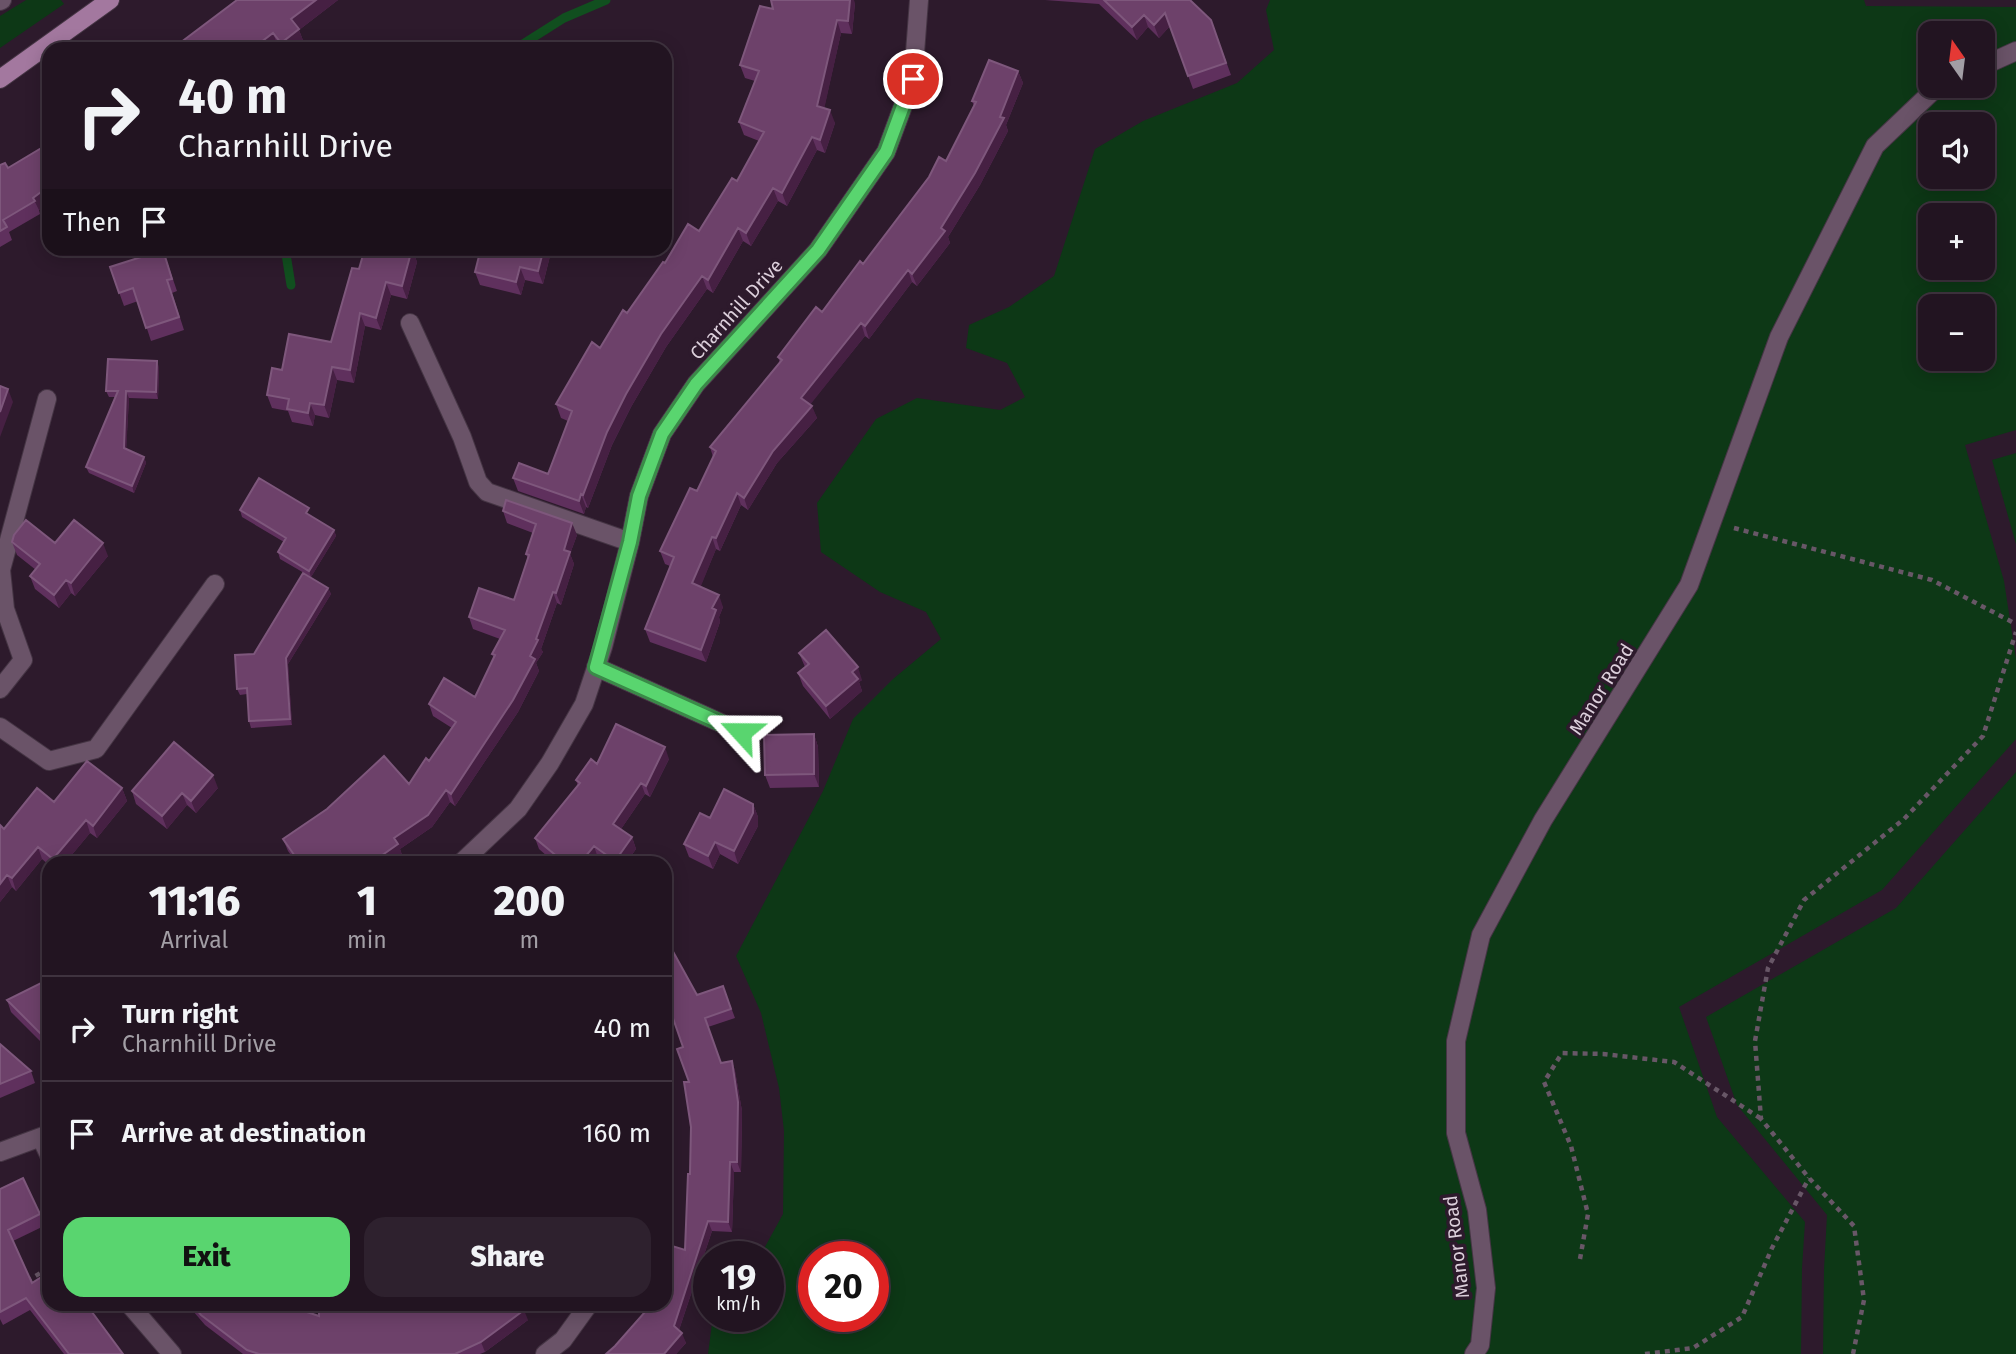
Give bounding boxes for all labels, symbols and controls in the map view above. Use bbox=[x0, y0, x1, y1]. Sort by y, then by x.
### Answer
north arrow bbox=[1918, 21, 1995, 98]
map controls bbox=[1918, 21, 1995, 371]
pin bbox=[883, 49, 943, 109]
icon: arrive bbox=[894, 60, 932, 98]
text: 40 m bbox=[178, 67, 287, 126]
icon: right bbox=[63, 70, 154, 161]
button: sound bbox=[1918, 112, 1995, 189]
text: Charnhill Drive bbox=[178, 127, 393, 165]
icon: arrive bbox=[135, 203, 173, 241]
button: + bbox=[1918, 203, 1995, 280]
text: Then bbox=[63, 207, 121, 238]
street label: Charnhill Drive bbox=[685, 254, 788, 364]
button: − bbox=[1918, 294, 1995, 371]
street label: Manor Road bbox=[1564, 639, 1639, 739]
position arrow bbox=[704, 695, 778, 769]
text: 11:16 bbox=[149, 876, 240, 926]
text: 1 bbox=[357, 876, 377, 926]
text: 200 bbox=[493, 876, 565, 926]
text: Arrival bbox=[161, 926, 228, 954]
text: min bbox=[347, 926, 387, 954]
text: m bbox=[519, 926, 539, 954]
text: Turn right bbox=[122, 999, 239, 1030]
icon: right bbox=[63, 1010, 101, 1048]
text: 40 m bbox=[593, 1013, 651, 1044]
text: Charnhill Drive bbox=[122, 1030, 276, 1058]
icon: arrive bbox=[63, 1115, 101, 1153]
text: Arrive at destination bbox=[122, 1118, 366, 1149]
text: 160 m bbox=[582, 1118, 651, 1149]
street label: Manor Road bbox=[1439, 1194, 1474, 1300]
button: Exit bbox=[63, 1217, 350, 1297]
button: Share bbox=[364, 1217, 651, 1297]
speed limit sign: 20 bbox=[798, 1241, 889, 1332]
text: 19 bbox=[721, 1256, 756, 1298]
text: km/h bbox=[716, 1293, 761, 1315]

